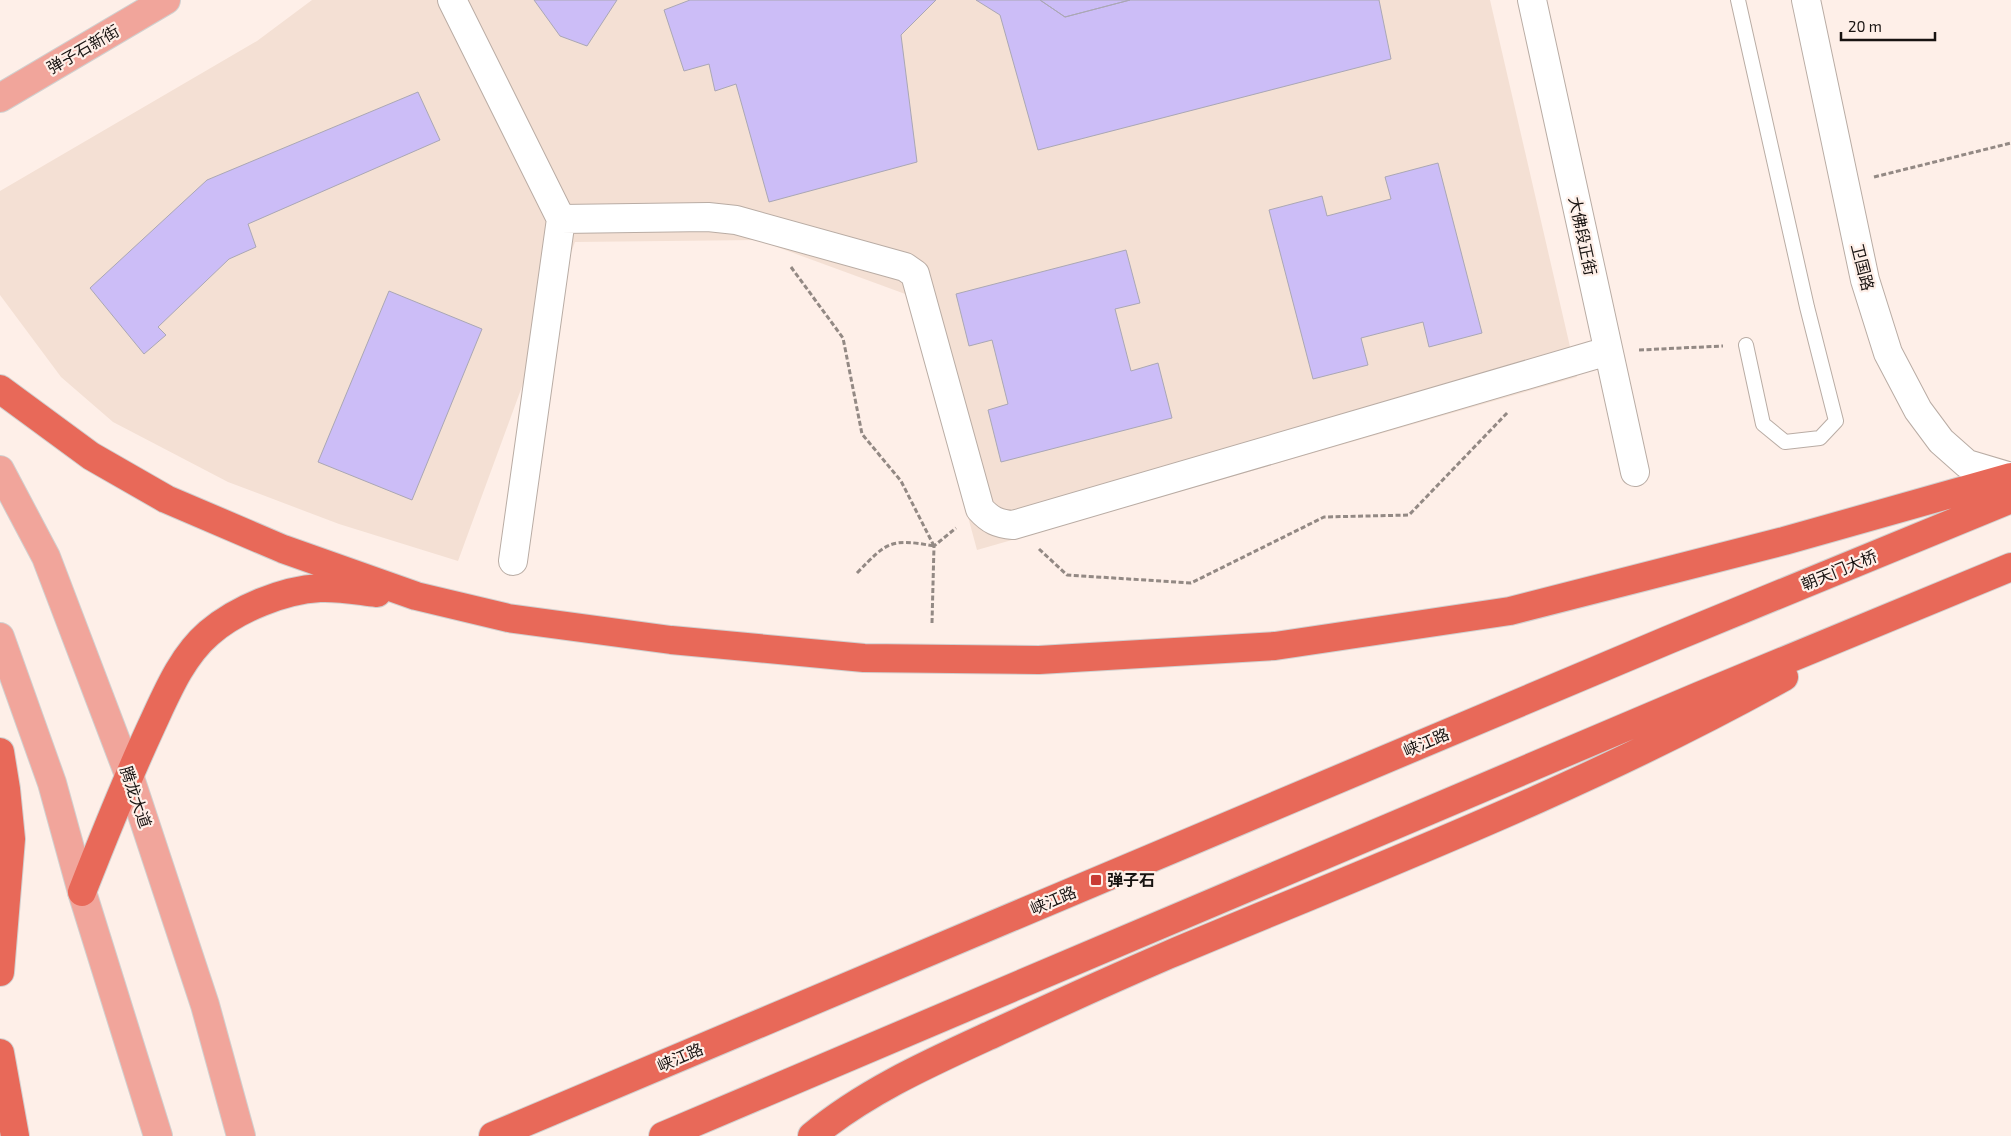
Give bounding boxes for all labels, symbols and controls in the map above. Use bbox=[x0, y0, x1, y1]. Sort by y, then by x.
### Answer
scale bar bbox=[1841, 10, 1935, 42]
text: 20 m bbox=[1848, 17, 1882, 35]
street label: 弹子石新街 bbox=[43, 20, 122, 77]
street label: 大佛段正街 bbox=[1566, 195, 1601, 277]
street label: 卫国路 bbox=[1848, 241, 1879, 292]
street label: 朝天门大桥 bbox=[1798, 546, 1879, 593]
street label: 峡江路 bbox=[1400, 723, 1452, 760]
street label: 腾龙大道 bbox=[117, 763, 156, 830]
place label: 弹子石 bbox=[1107, 870, 1155, 889]
marker: 弹子石 bbox=[1089, 873, 1103, 887]
street label: 峡江路 bbox=[1027, 881, 1079, 918]
street label: 峡江路 bbox=[654, 1038, 706, 1075]

